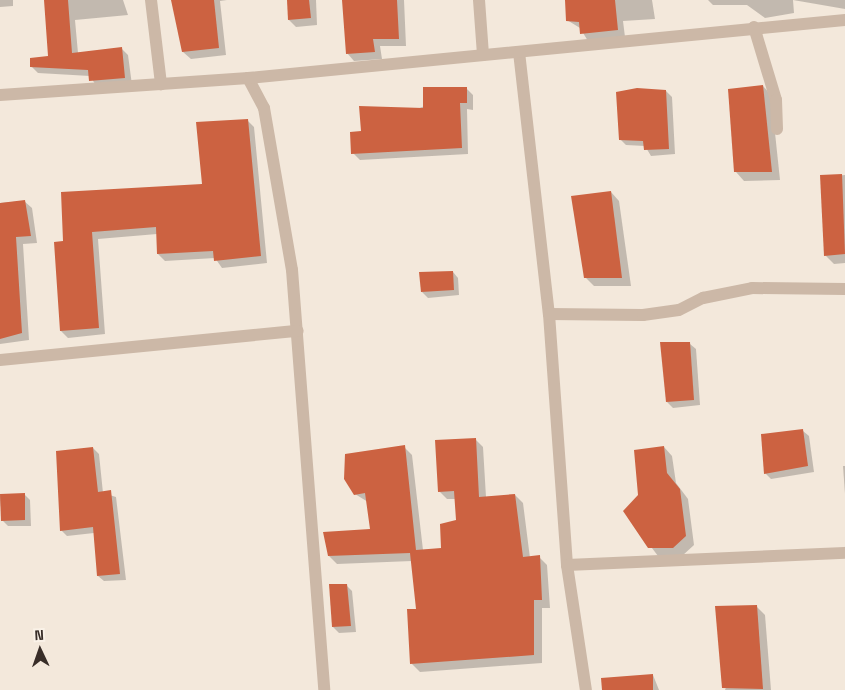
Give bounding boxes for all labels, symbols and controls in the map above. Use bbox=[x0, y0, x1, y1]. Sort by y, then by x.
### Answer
north arrow bbox=[15, 625, 65, 675]
text: N bbox=[34, 626, 44, 644]

